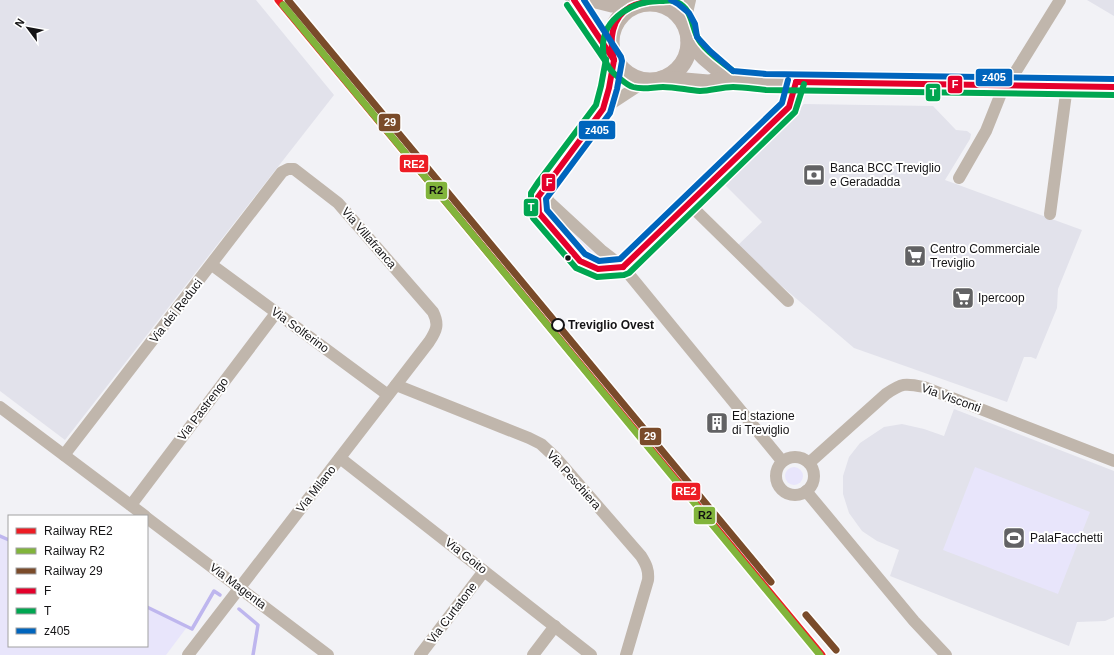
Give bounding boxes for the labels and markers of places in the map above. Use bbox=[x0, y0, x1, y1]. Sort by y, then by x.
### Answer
place label: Banca BCC Treviglio e Geradadda bbox=[830, 161, 941, 189]
bank icon: Banca BCC Treviglio e Geradadda bbox=[801, 162, 827, 188]
place label: Centro Commerciale Treviglio bbox=[930, 242, 1040, 270]
supermarket icon: Centro Commerciale Treviglio bbox=[902, 243, 928, 269]
unlabelled marker bbox=[563, 253, 573, 263]
supermarket icon: Ipercoop bbox=[950, 285, 976, 311]
place label: Ipercoop bbox=[978, 291, 1025, 305]
marker: Treviglio Ovest bbox=[551, 318, 565, 332]
place label: Treviglio Ovest bbox=[568, 318, 654, 332]
place label: Ed stazione di Treviglio bbox=[732, 409, 795, 437]
building icon: Ed stazione di Treviglio bbox=[704, 410, 730, 436]
sports icon: PalaFacchetti bbox=[1001, 525, 1027, 551]
place label: PalaFacchetti bbox=[1030, 531, 1103, 545]

